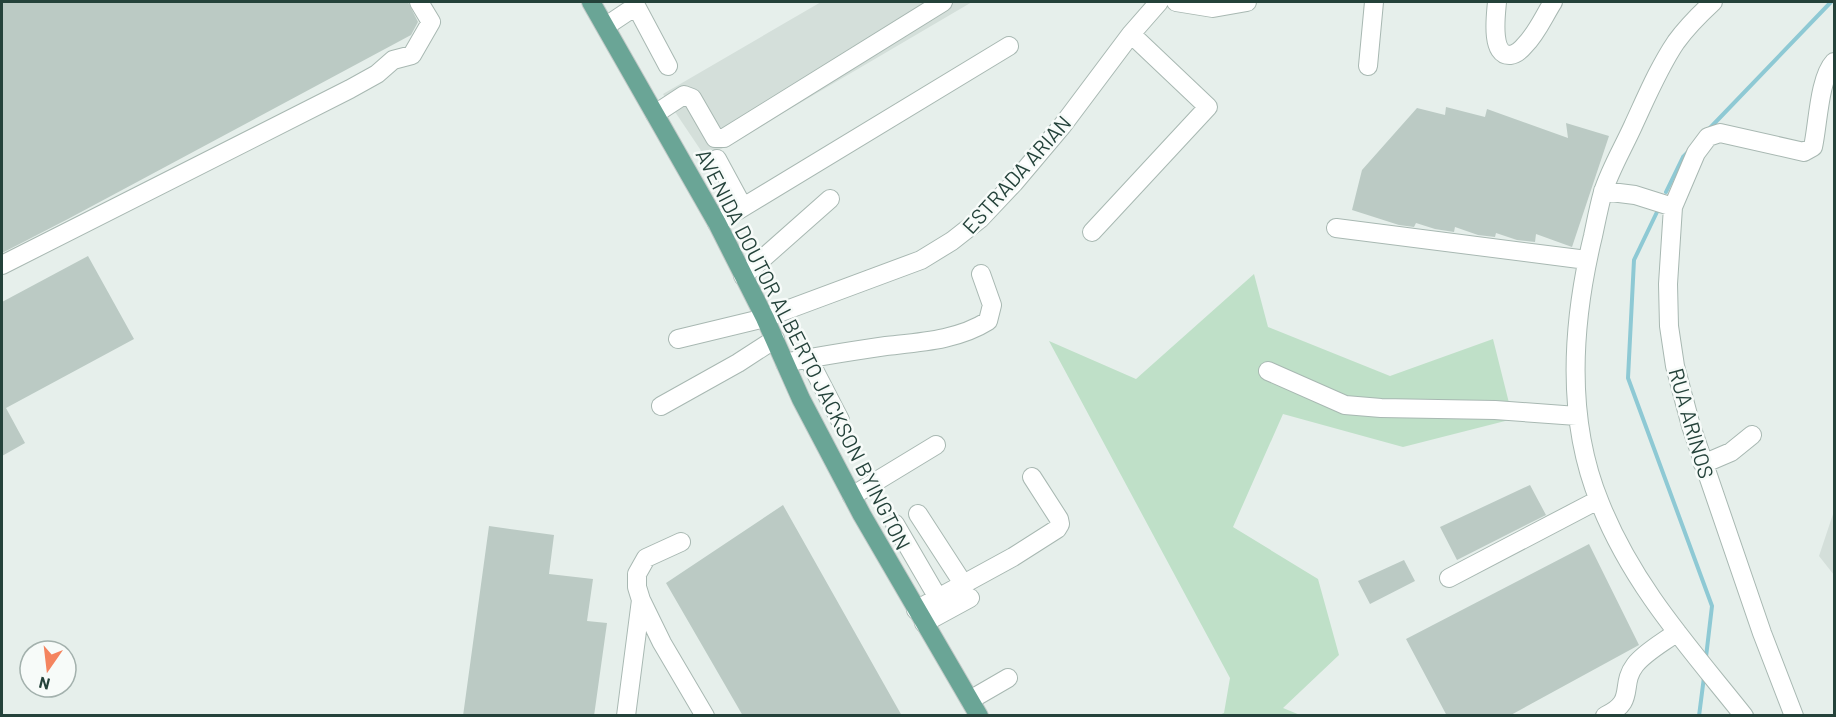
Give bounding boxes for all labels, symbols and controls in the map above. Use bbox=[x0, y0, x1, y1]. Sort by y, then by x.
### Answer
street label: ESTRADA ARIAN bbox=[956, 110, 1076, 238]
street label: AVENIDA DOUTOR ALBERTO JACKSON BYINGTON bbox=[691, 144, 917, 554]
street label: RUA ARINOS bbox=[1664, 365, 1720, 481]
north arrow bbox=[18, 639, 78, 699]
text: N bbox=[37, 674, 52, 695]

